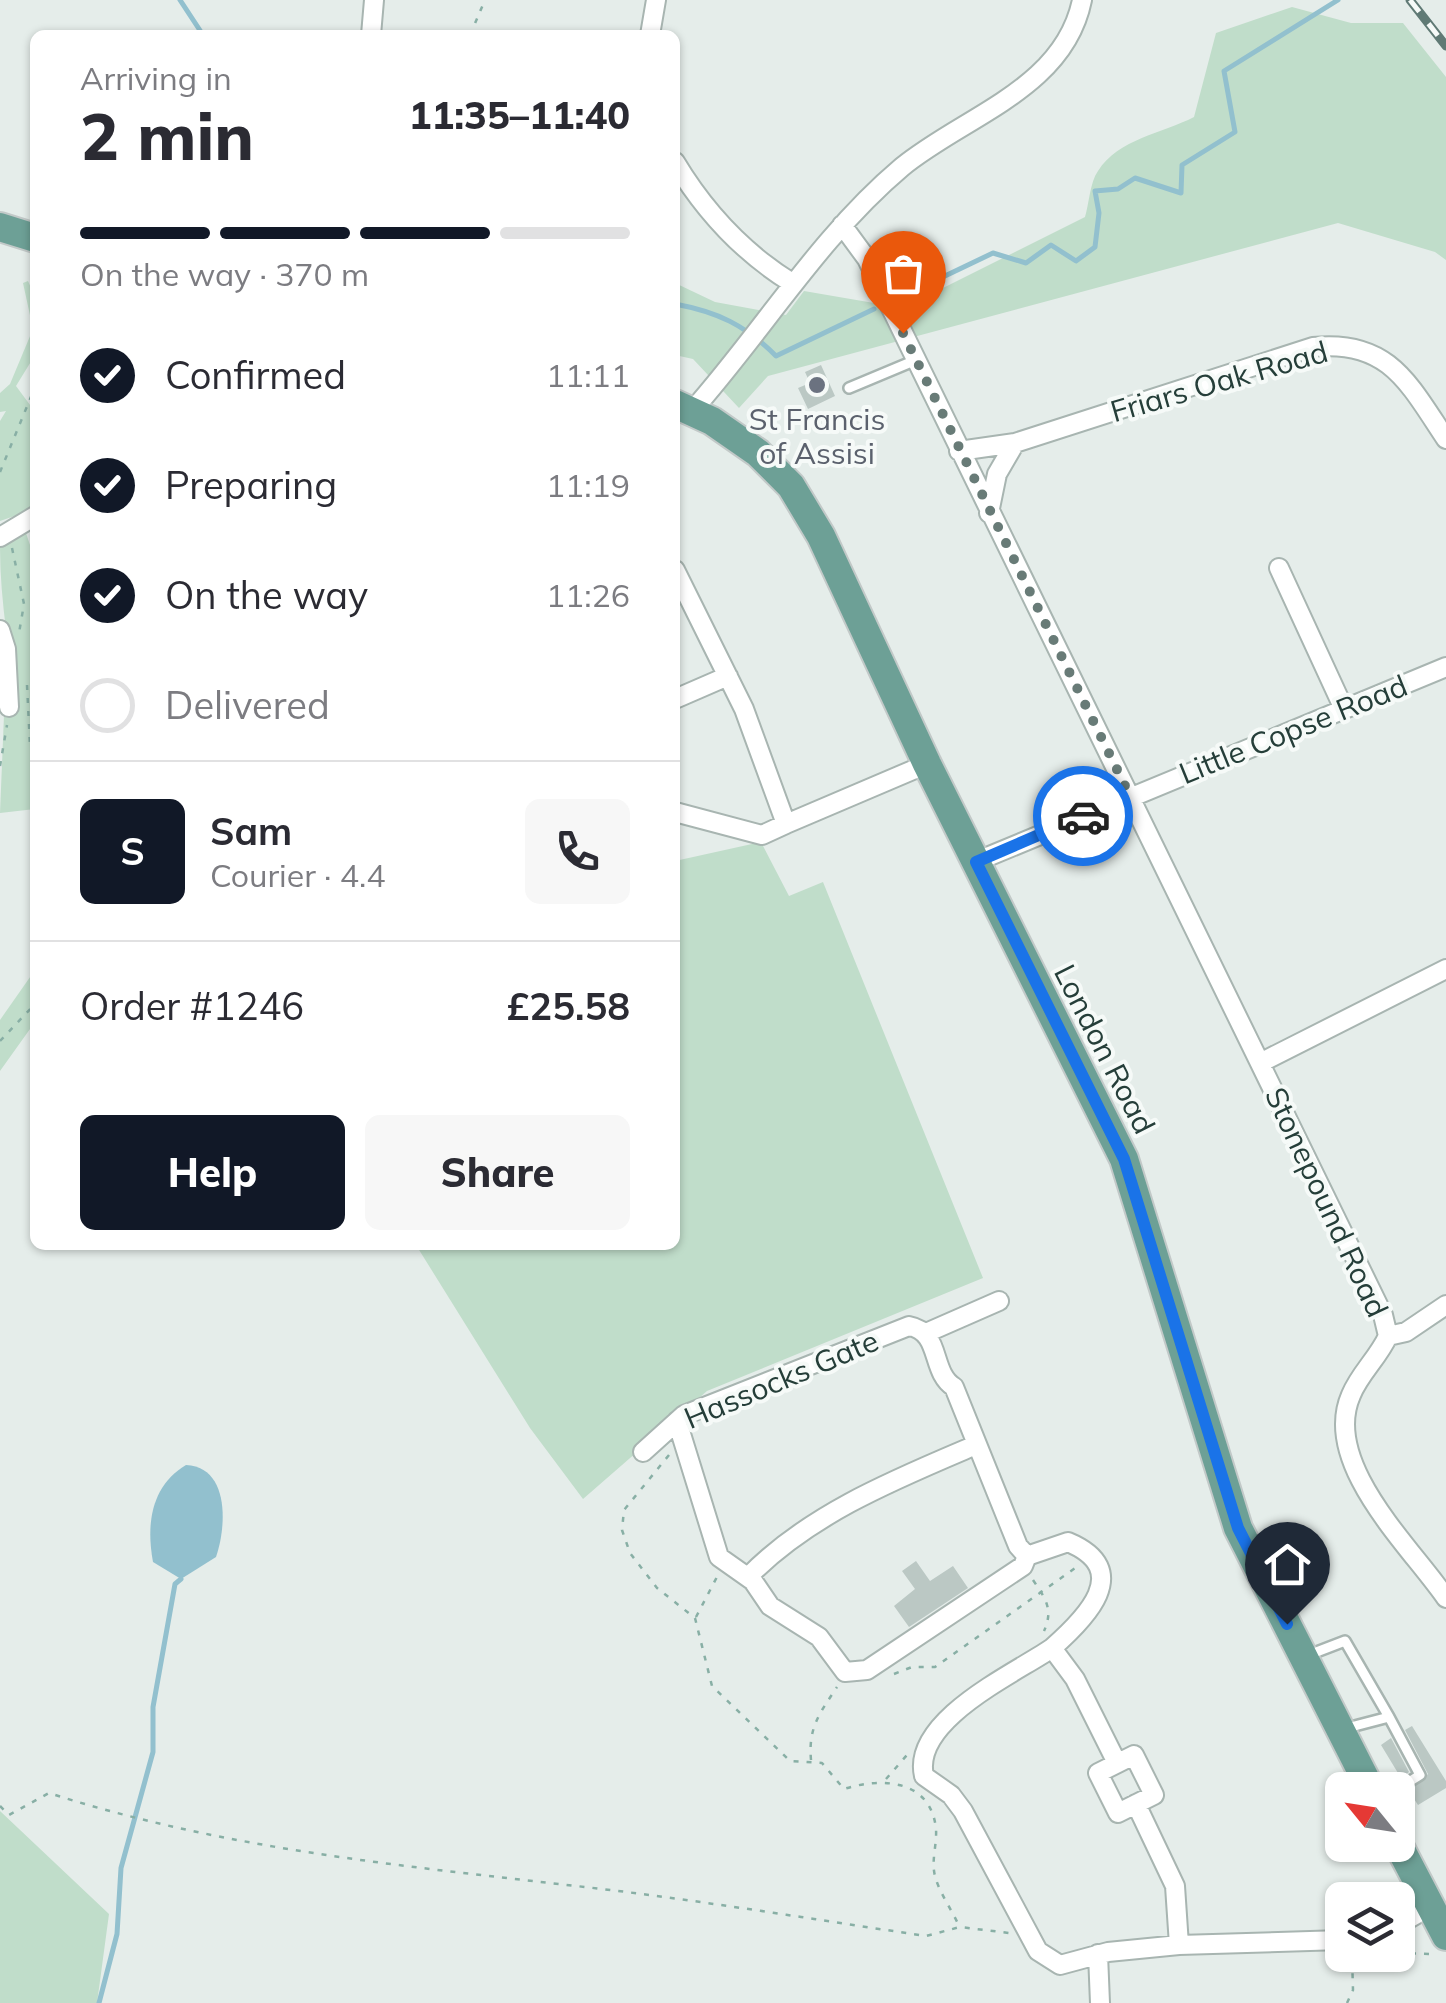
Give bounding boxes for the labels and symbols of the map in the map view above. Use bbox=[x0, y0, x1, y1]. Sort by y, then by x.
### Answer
pin bbox=[861, 231, 946, 334]
street label: Friars Oak Road bbox=[1106, 332, 1332, 430]
marker: St Francis of Assisi bbox=[806, 374, 828, 396]
place label: St Francis of Assisi bbox=[749, 400, 885, 472]
street label: Little Copse Road bbox=[1173, 666, 1413, 792]
courier bbox=[1033, 766, 1133, 866]
street label: London Road bbox=[1046, 958, 1164, 1140]
street label: Stonepound Road bbox=[1257, 1081, 1397, 1323]
street label: Hassocks Gate bbox=[678, 1321, 884, 1437]
pin bbox=[1245, 1522, 1330, 1625]
north arrow bbox=[1325, 1772, 1415, 1862]

